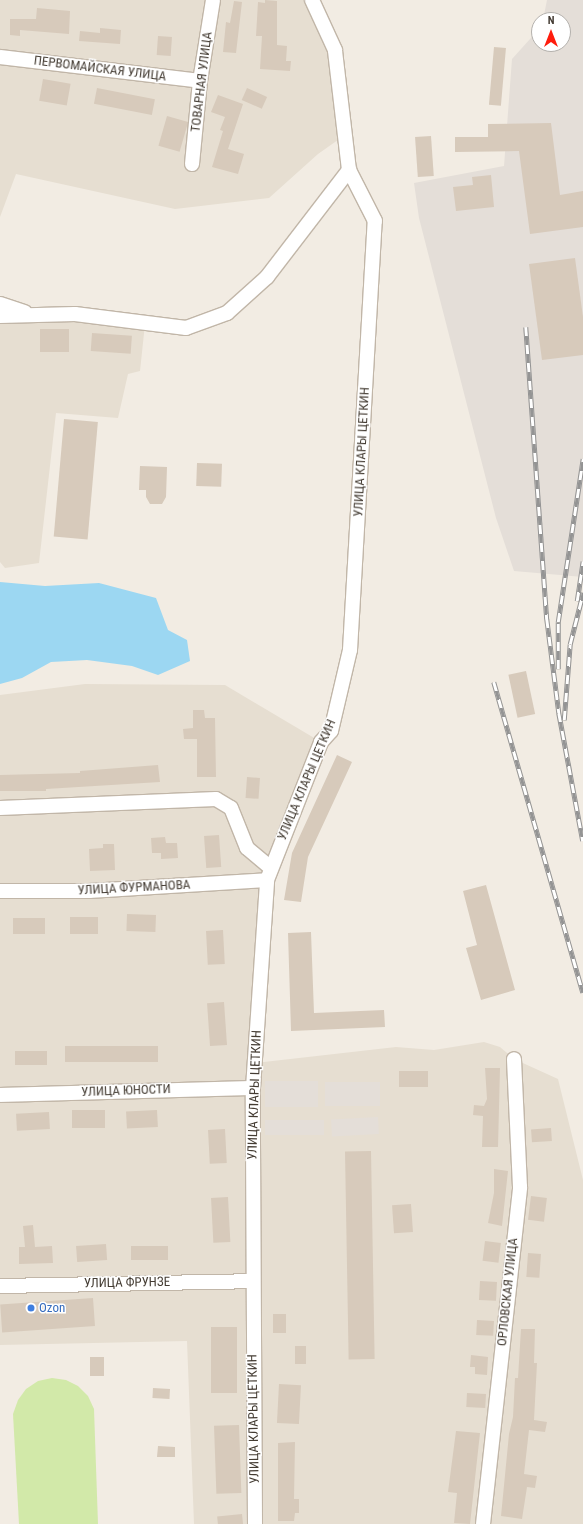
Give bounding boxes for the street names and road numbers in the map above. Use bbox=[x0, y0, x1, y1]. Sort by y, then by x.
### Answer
street label: ТОВАРНАЯ УЛИЦА bbox=[188, 31, 216, 133]
street label: ПЕРВОМАЙСКАЯ УЛИЦА bbox=[33, 53, 167, 85]
street label: УЛИЦА КЛАРЫ ЦЕТКИН bbox=[351, 387, 373, 517]
street label: УЛИЦА КЛАРЫ ЦЕТКИН bbox=[274, 717, 340, 843]
street label: УЛИЦА ФУРМАНОВА bbox=[77, 877, 191, 899]
street label: УЛИЦА КЛАРЫ ЦЕТКИН bbox=[245, 1030, 265, 1160]
street label: УЛИЦА ЮНОСТИ bbox=[81, 1082, 171, 1100]
street label: ОРЛОВСКАЯ УЛИЦА bbox=[495, 1237, 521, 1347]
street label: УЛИЦА ФРУНЗЕ bbox=[84, 1274, 170, 1292]
street label: УЛИЦА КЛАРЫ ЦЕТКИН bbox=[245, 1354, 263, 1484]

